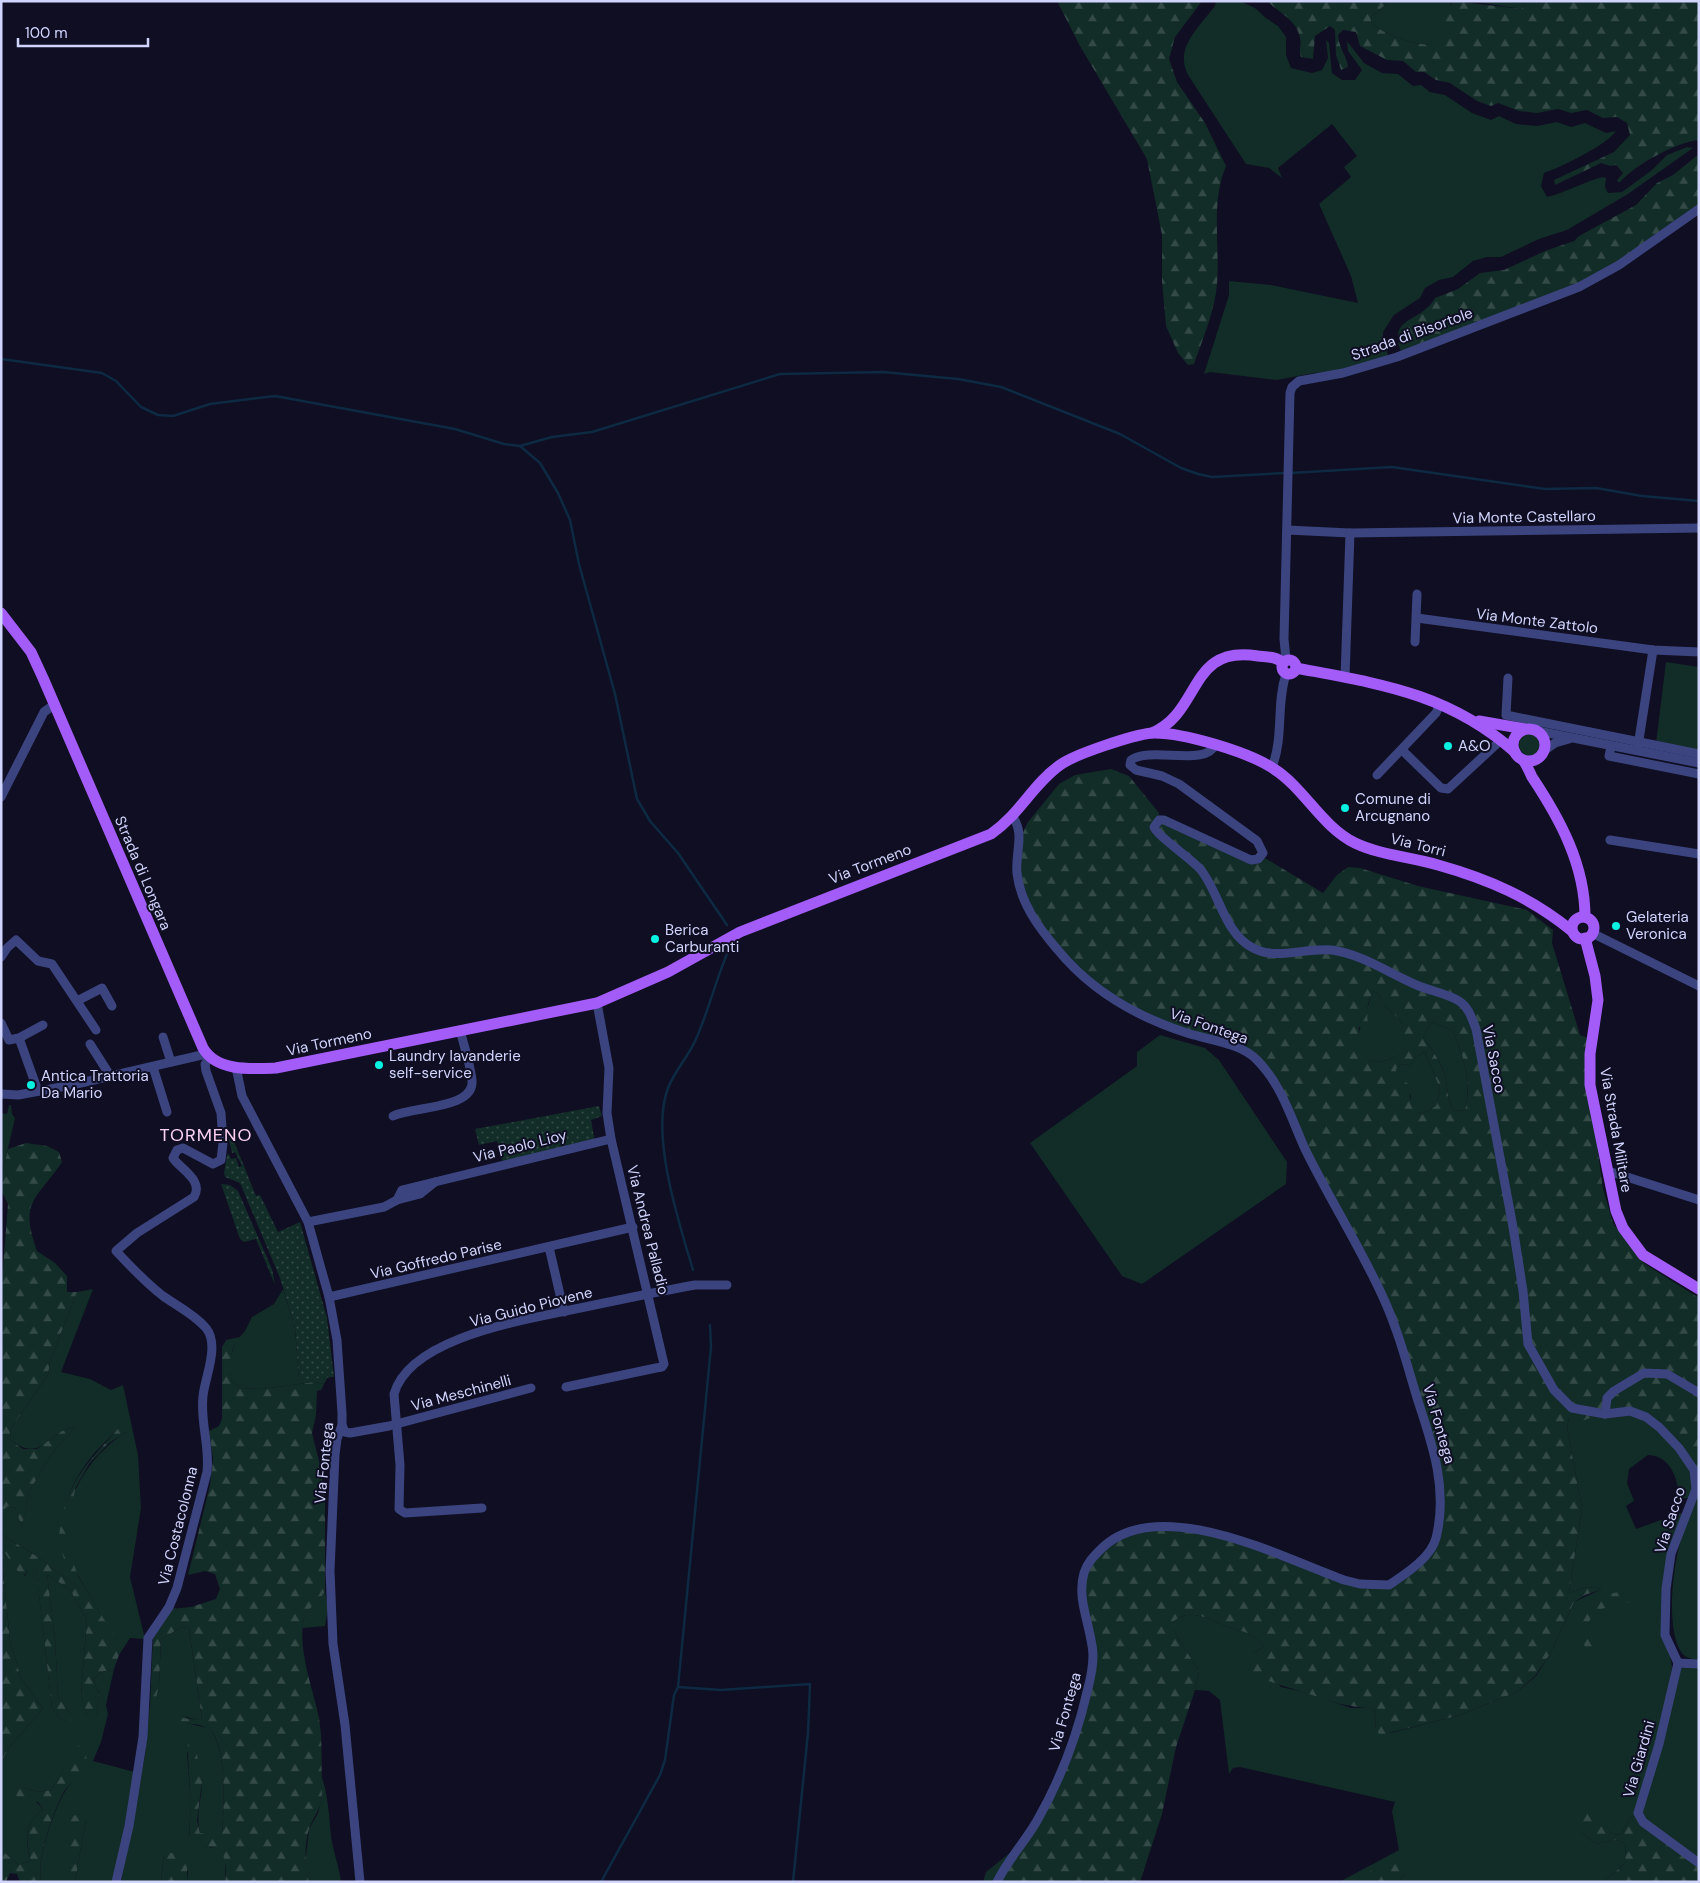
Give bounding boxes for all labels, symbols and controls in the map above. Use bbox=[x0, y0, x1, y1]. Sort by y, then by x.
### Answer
scale bar bbox=[18, 15, 148, 47]
text: 100 m bbox=[25, 23, 68, 43]
street label: Strada di Bisortole bbox=[1348, 303, 1476, 365]
street label: Via Monte Castellaro bbox=[1452, 506, 1596, 528]
street label: Via Monte Zattolo bbox=[1475, 604, 1599, 638]
place label: A&O bbox=[1458, 736, 1491, 756]
marker: A&O bbox=[1442, 740, 1454, 752]
place label: Comune di Arcugnano bbox=[1355, 789, 1431, 826]
marker: Comune di Arcugnano bbox=[1339, 802, 1351, 814]
street label: Strada di Longara bbox=[110, 813, 176, 933]
street label: Via Torri bbox=[1388, 828, 1448, 862]
street label: Via Tormeno bbox=[826, 839, 914, 889]
place label: Gelateria Veronica bbox=[1626, 907, 1689, 944]
place label: Berica Carburanti bbox=[665, 920, 739, 957]
marker: Gelateria Veronica bbox=[1610, 920, 1622, 932]
marker: Berica Carburanti bbox=[649, 933, 661, 945]
street label: Via Fontega bbox=[1167, 1003, 1251, 1049]
street label: Via Tormeno bbox=[285, 1023, 374, 1061]
street label: Via Sacco bbox=[1478, 1023, 1510, 1095]
place label: Laundry lavanderie self-service bbox=[389, 1046, 521, 1083]
marker: Laundry lavanderie self-service bbox=[373, 1059, 385, 1071]
place label: Antica Trattoria Da Mario bbox=[41, 1066, 149, 1103]
street label: Via Strada Militare bbox=[1595, 1066, 1637, 1194]
marker: Antica Trattoria Da Mario bbox=[25, 1079, 37, 1091]
district label: TORMENO bbox=[160, 1123, 252, 1147]
street label: Via Paolo Lioy bbox=[471, 1125, 569, 1167]
street label: Via Andrea Palladio bbox=[622, 1163, 674, 1297]
street label: Via Goffredo Parise bbox=[368, 1234, 504, 1284]
street label: Via Guido Piovene bbox=[468, 1282, 594, 1332]
street label: Via Meschinelli bbox=[409, 1370, 513, 1416]
street label: Via Fontega bbox=[1418, 1382, 1460, 1466]
street label: Via Fontega bbox=[310, 1421, 338, 1505]
street label: Via Costacolonna bbox=[154, 1464, 202, 1588]
street label: Via Sacco bbox=[1650, 1484, 1690, 1556]
street label: Via Fontega bbox=[1044, 1670, 1086, 1754]
street label: Via Giardini bbox=[1618, 1718, 1660, 1800]

